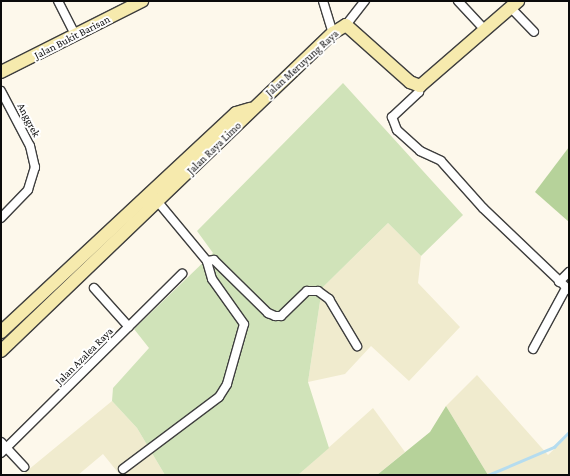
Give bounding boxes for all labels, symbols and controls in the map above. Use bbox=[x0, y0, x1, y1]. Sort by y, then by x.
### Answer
street label: Jalan Bukit Barisan bbox=[32, 12, 112, 62]
street label: Jalan Meruyung Raya bbox=[263, 27, 341, 99]
street label: Anggrek bbox=[15, 101, 43, 139]
street label: Jalan Raya Limo bbox=[184, 119, 244, 177]
street label: Jalan Azalea Raya bbox=[52, 324, 116, 388]

